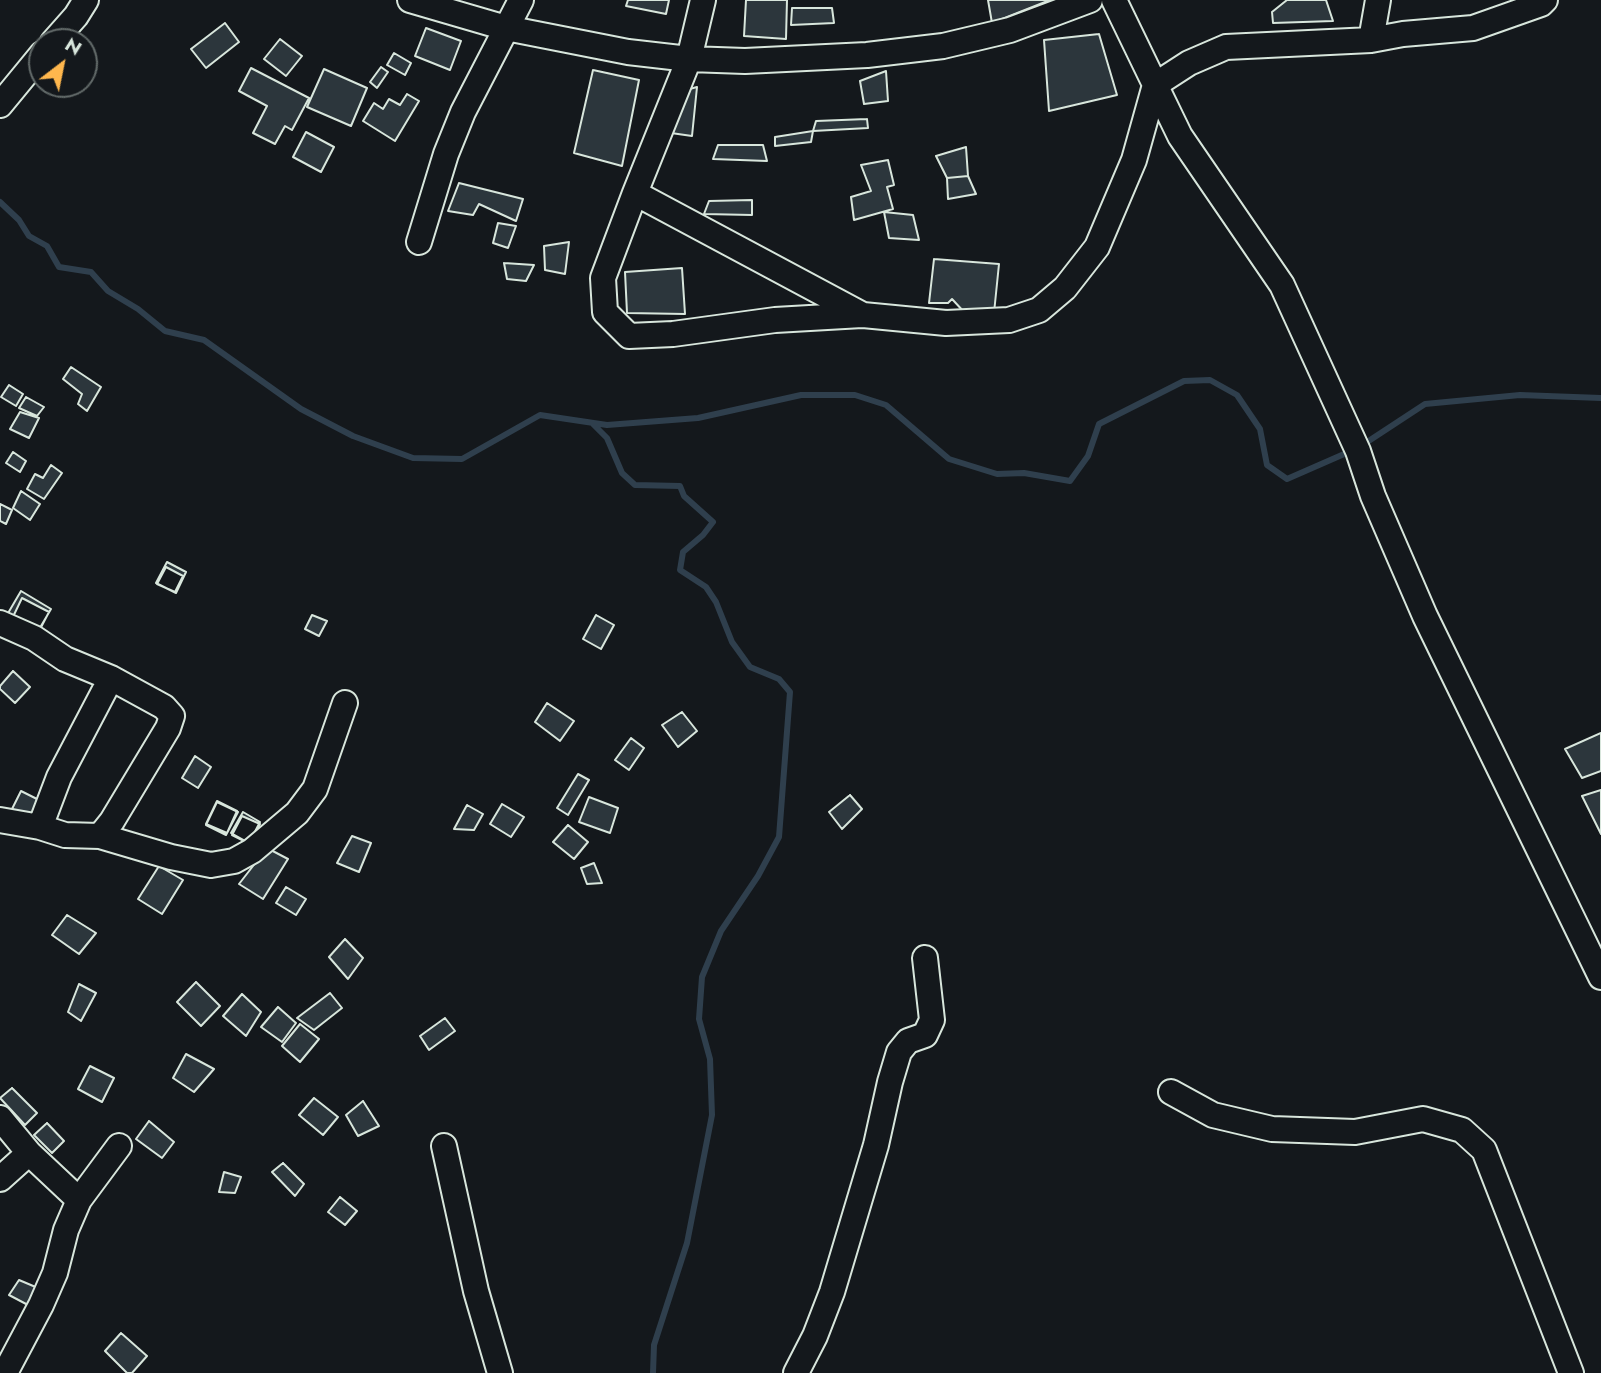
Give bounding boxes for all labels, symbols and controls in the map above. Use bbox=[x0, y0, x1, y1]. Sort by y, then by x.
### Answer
north arrow bbox=[28, 28, 98, 98]
text: N bbox=[60, 31, 87, 62]

